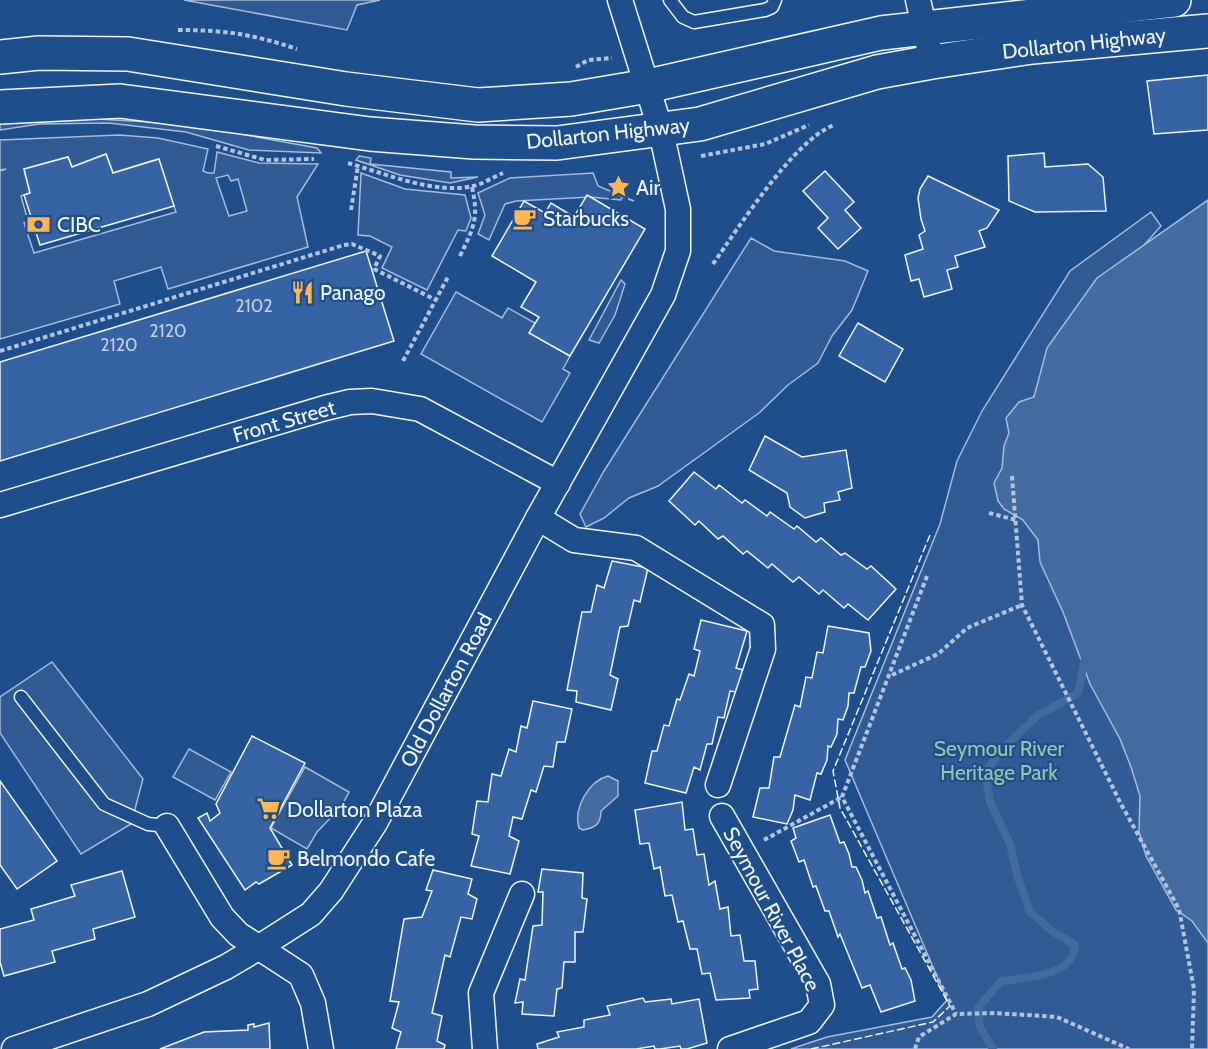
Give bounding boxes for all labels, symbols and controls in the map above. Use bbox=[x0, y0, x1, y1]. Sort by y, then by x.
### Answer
street label: Dollarton Highway bbox=[1001, 22, 1167, 64]
street label: Dollarton Highway bbox=[525, 112, 691, 154]
place icon: Air bbox=[605, 174, 631, 200]
place label: Air bbox=[636, 175, 660, 200]
cafe icon: Starbucks bbox=[512, 205, 538, 231]
place label: Starbucks bbox=[543, 206, 629, 231]
bank icon: CIBC bbox=[26, 211, 52, 237]
place label: CIBC bbox=[57, 212, 101, 237]
restaurant icon: Panago bbox=[289, 279, 315, 305]
place label: Panago bbox=[320, 280, 386, 305]
house number: 2102 bbox=[235, 295, 273, 317]
house number: 2120 bbox=[149, 320, 187, 342]
house number: 2120 bbox=[100, 334, 138, 356]
street label: Front Street bbox=[230, 394, 338, 448]
street label: Old Dollarton Road bbox=[395, 609, 497, 771]
park label: Seymour River Heritage Park bbox=[934, 736, 1065, 785]
supermarket icon: Dollarton Plaza bbox=[256, 796, 282, 822]
place label: Dollarton Plaza bbox=[287, 797, 422, 822]
street label: Seymour River Place bbox=[718, 823, 826, 996]
cafe icon: Belmondo Cafe bbox=[266, 845, 292, 871]
place label: Belmondo Cafe bbox=[297, 846, 436, 871]

